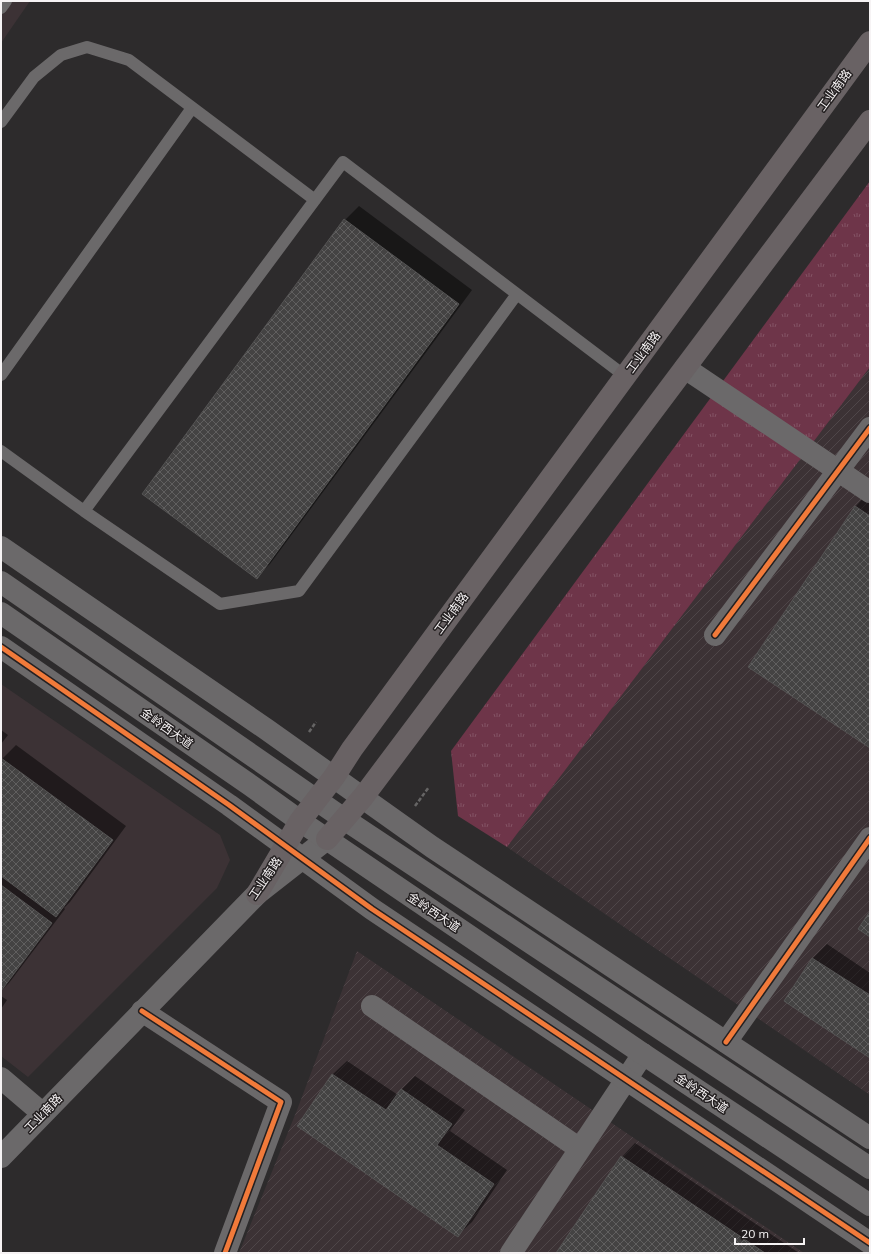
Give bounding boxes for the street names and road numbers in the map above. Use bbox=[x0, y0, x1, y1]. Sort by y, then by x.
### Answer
street label: 工业南路 bbox=[814, 66, 854, 114]
street label: 工业南路 bbox=[623, 328, 663, 376]
street label: 工业南路 bbox=[431, 589, 471, 637]
street label: 金岭西大道 bbox=[138, 705, 196, 751]
street label: 工业南路 bbox=[245, 854, 285, 902]
street label: 金岭西大道 bbox=[405, 889, 463, 935]
street label: 金岭西大道 bbox=[673, 1070, 731, 1116]
street label: 工业南路 bbox=[21, 1091, 65, 1135]

